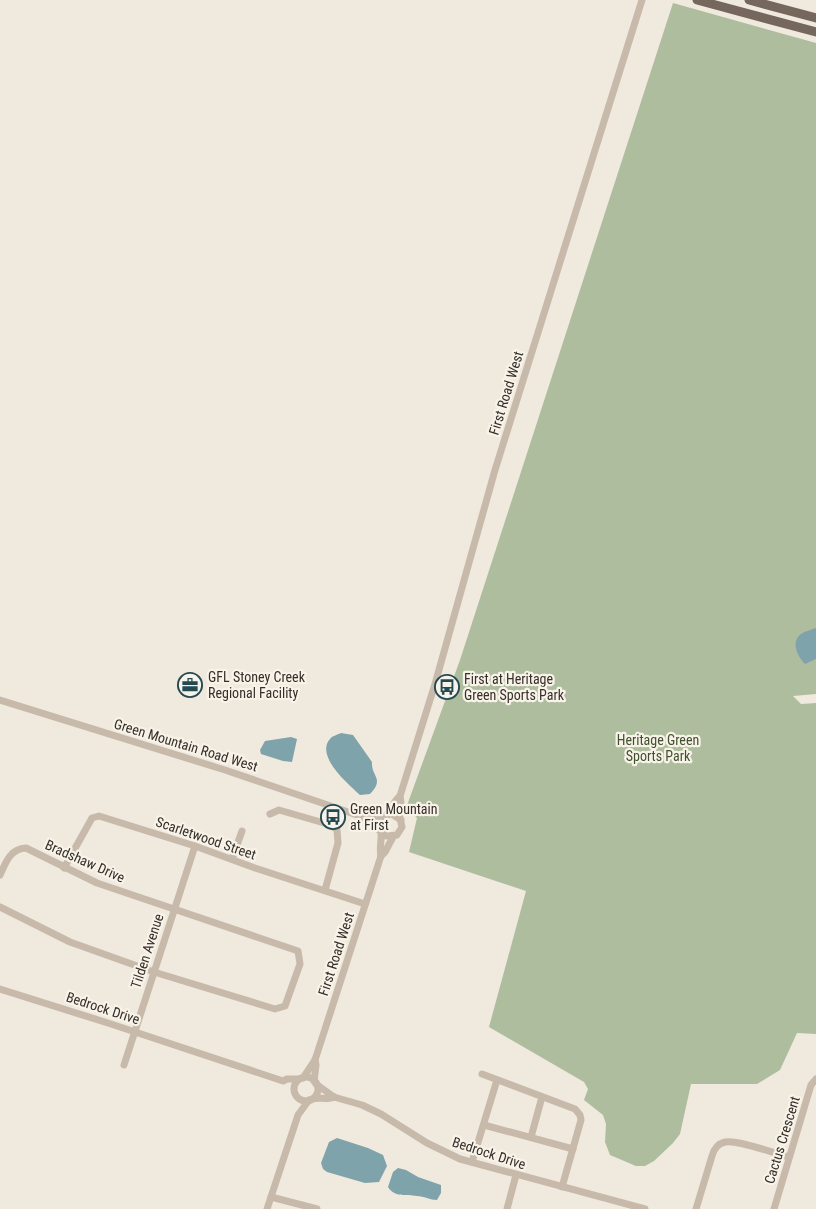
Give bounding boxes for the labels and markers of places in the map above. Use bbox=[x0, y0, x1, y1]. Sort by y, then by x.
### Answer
place label: GFL Stoney Creek Regional Facility bbox=[208, 669, 306, 701]
place label: First at Heritage Green Sports Park bbox=[464, 671, 565, 703]
office icon: GFL Stoney Creek Regional Facility bbox=[177, 672, 203, 698]
bus stop icon: First at Heritage Green Sports Park bbox=[434, 674, 460, 700]
place label: Green Mountain at First bbox=[350, 801, 438, 833]
bus stop icon: Green Mountain at First bbox=[320, 804, 346, 830]

